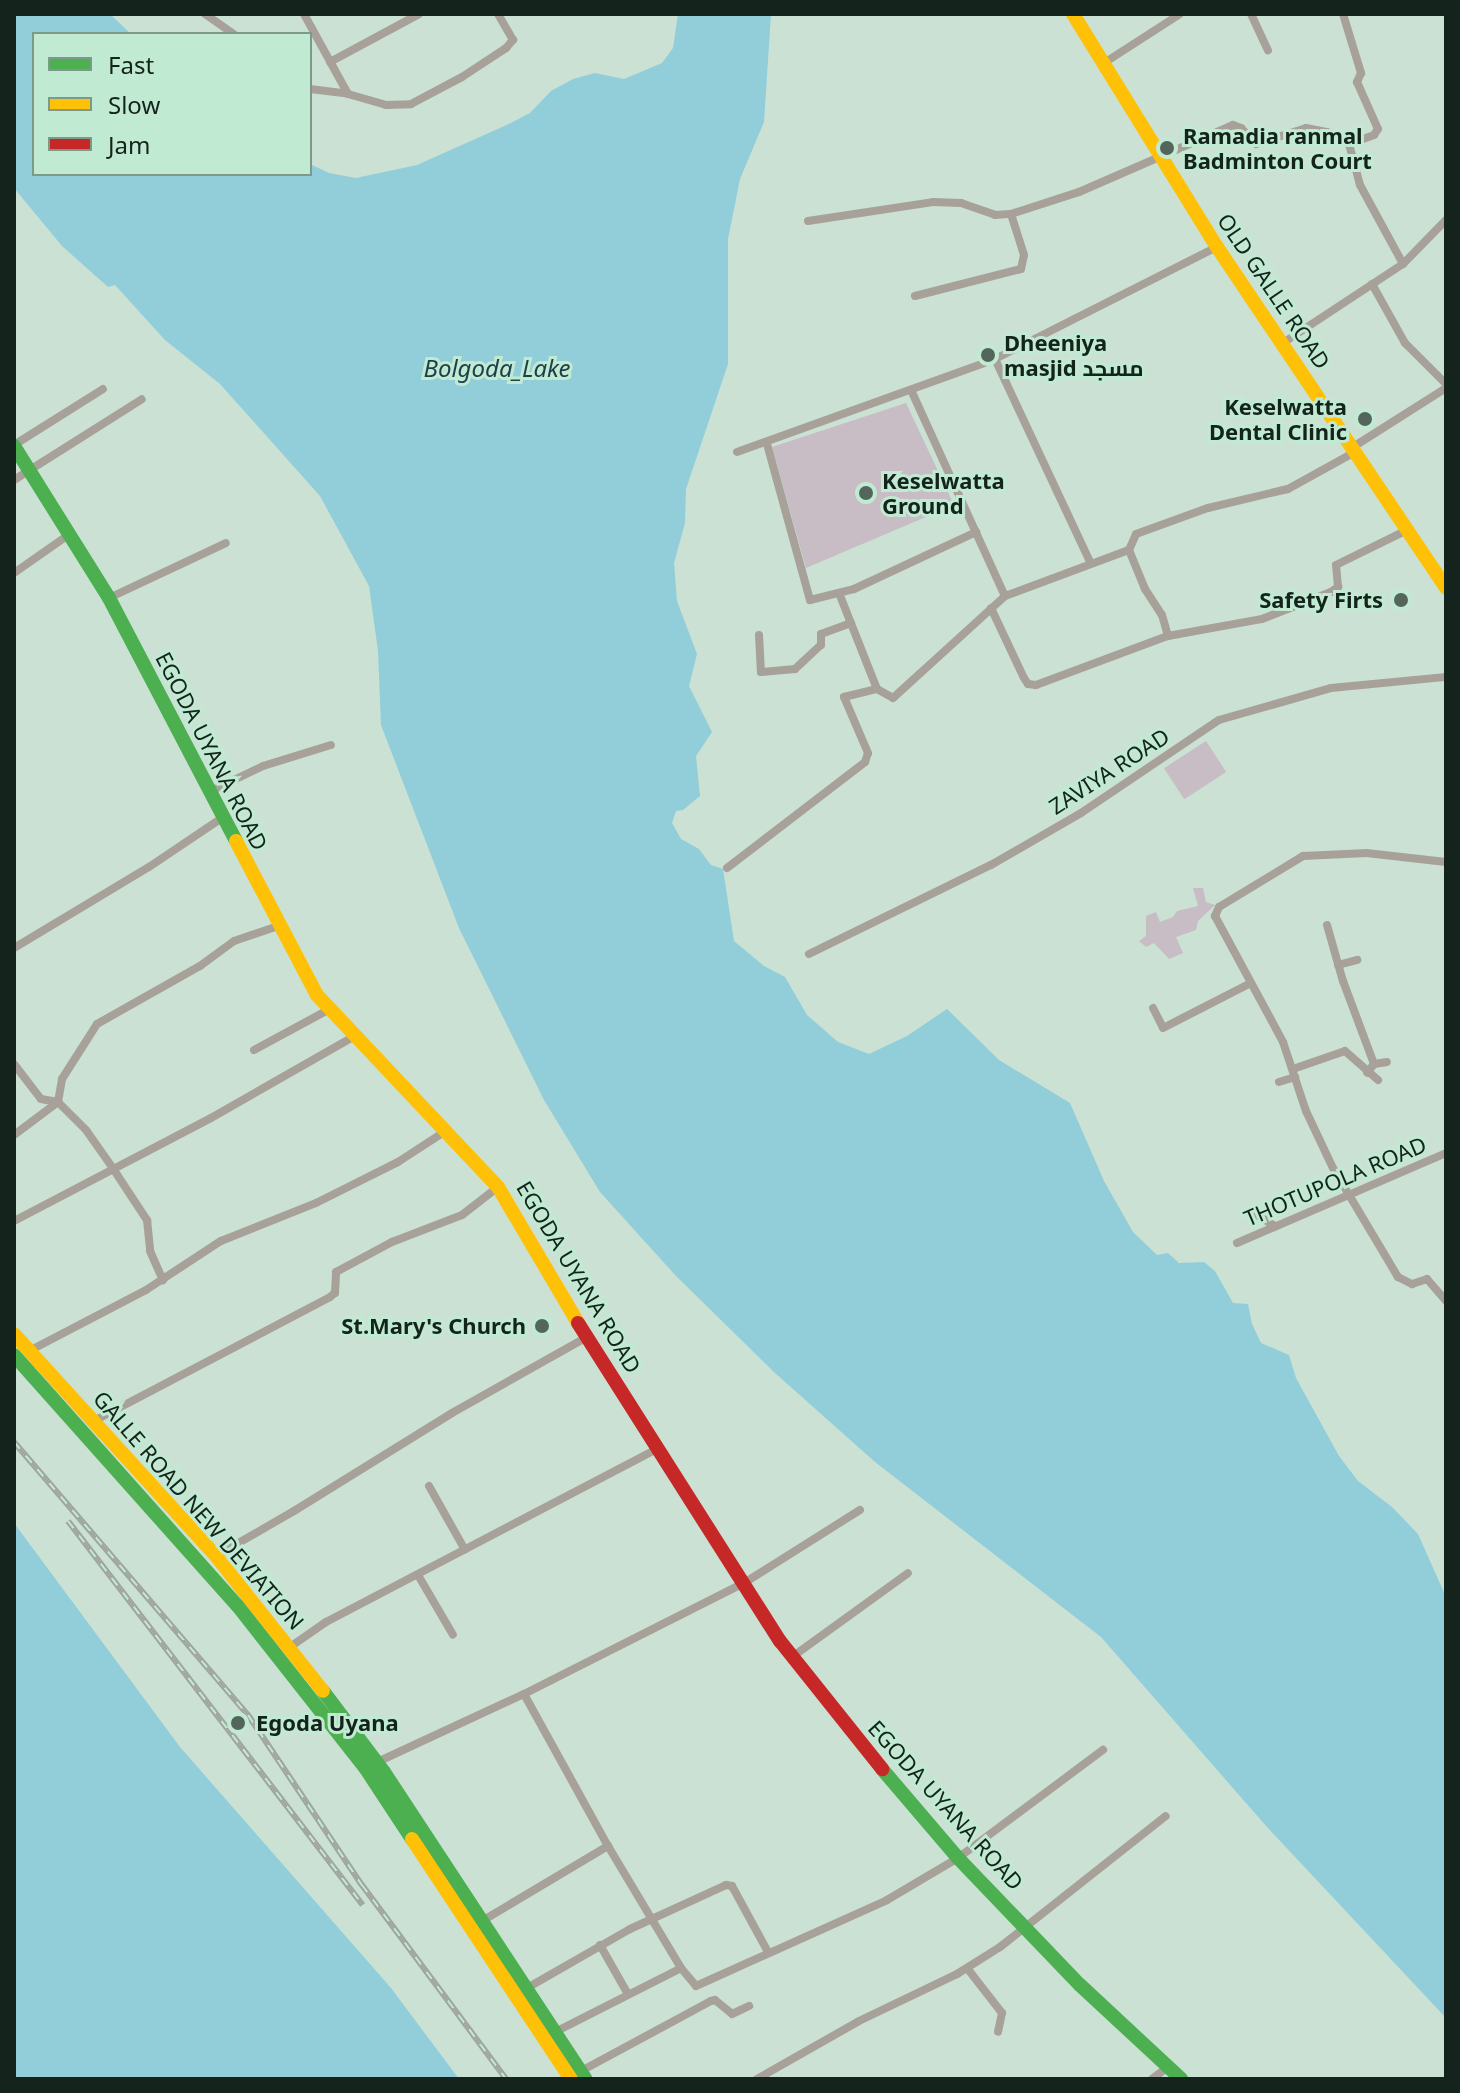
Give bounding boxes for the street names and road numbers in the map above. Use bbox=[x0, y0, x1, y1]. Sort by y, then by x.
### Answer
street label: OLD GALLE ROAD bbox=[1212, 208, 1336, 374]
street label: EGODA UYANA ROAD bbox=[150, 647, 274, 855]
street label: ZAVIYA ROAD bbox=[1044, 722, 1174, 820]
street label: THOTUPOLA ROAD bbox=[1240, 1131, 1430, 1231]
street label: EGODA UYANA ROAD bbox=[511, 1176, 647, 1378]
street label: GALLE ROAD NEW DEVIATION bbox=[88, 1385, 310, 1635]
street label: EGODA UYANA ROAD bbox=[863, 1715, 1029, 1895]

